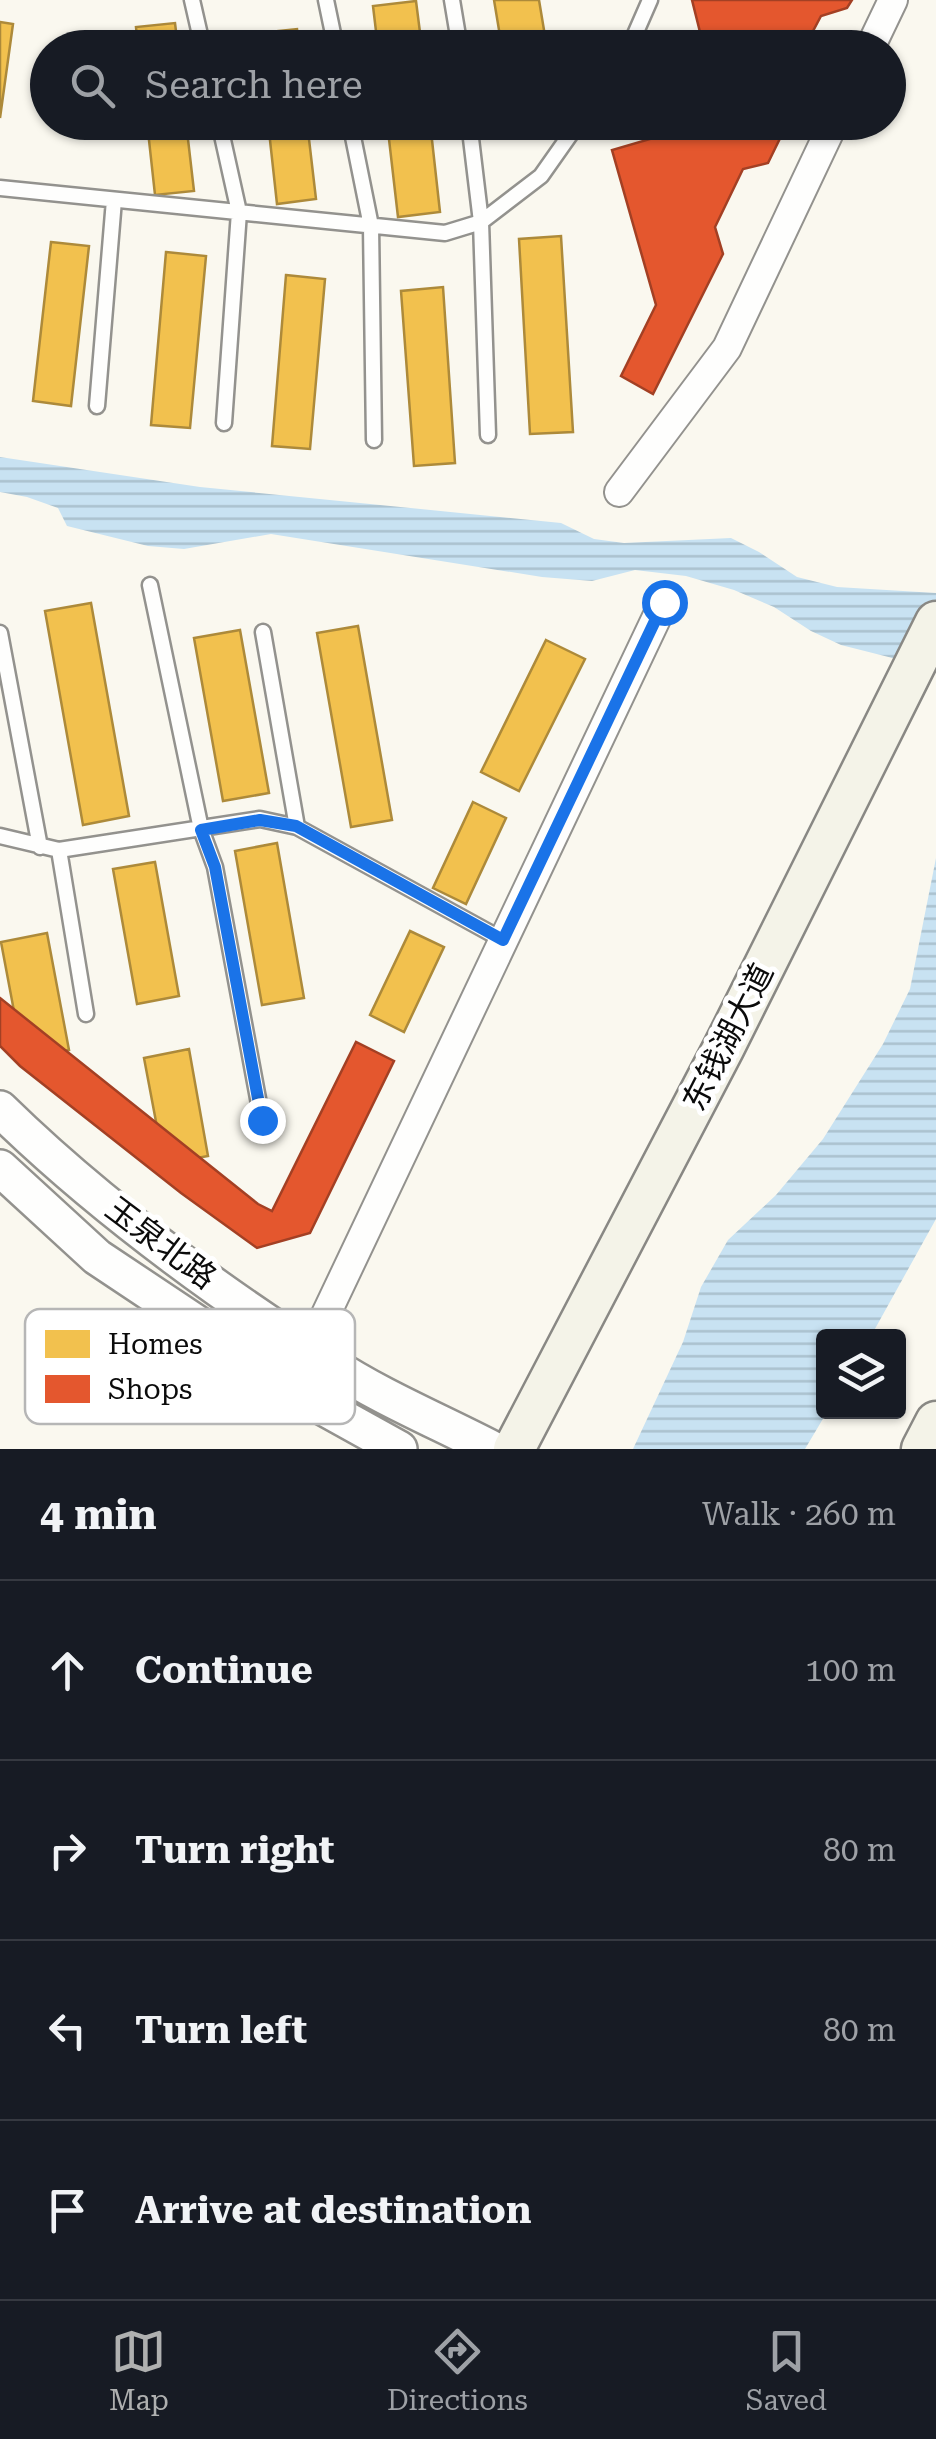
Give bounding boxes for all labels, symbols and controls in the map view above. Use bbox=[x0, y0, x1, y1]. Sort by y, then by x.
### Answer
search box bbox=[30, 30, 906, 140]
icon: search bbox=[65, 58, 120, 113]
text: Search here bbox=[145, 63, 363, 107]
route start bbox=[642, 580, 688, 626]
street label: 东钱湖大道 bbox=[675, 957, 781, 1117]
route end bbox=[240, 1098, 286, 1144]
street label: 玉泉北路 bbox=[98, 1189, 224, 1297]
legend bbox=[25, 1309, 355, 1424]
text: Homes bbox=[108, 1328, 202, 1361]
map controls bbox=[816, 1329, 906, 1419]
button: layers bbox=[816, 1329, 906, 1419]
text: Shops bbox=[108, 1373, 192, 1406]
text: 4 min bbox=[40, 1490, 157, 1539]
text: Walk · 260 m bbox=[702, 1495, 896, 1533]
icon: ahead bbox=[40, 1643, 95, 1698]
text: Continue bbox=[135, 1648, 313, 1692]
text: 100 m bbox=[805, 1651, 896, 1689]
icon: right bbox=[40, 1823, 95, 1878]
text: Turn right bbox=[135, 1828, 334, 1872]
text: 80 m bbox=[823, 1831, 896, 1869]
icon: left bbox=[40, 2003, 95, 2058]
text: Turn left bbox=[135, 2008, 307, 2052]
text: 80 m bbox=[823, 2011, 896, 2049]
icon: arrive bbox=[40, 2183, 95, 2238]
text: Arrive at destination bbox=[135, 2188, 531, 2232]
tab: Map bbox=[109, 2324, 169, 2417]
tab: Directions bbox=[387, 2324, 528, 2417]
tab: Saved bbox=[746, 2324, 827, 2417]

